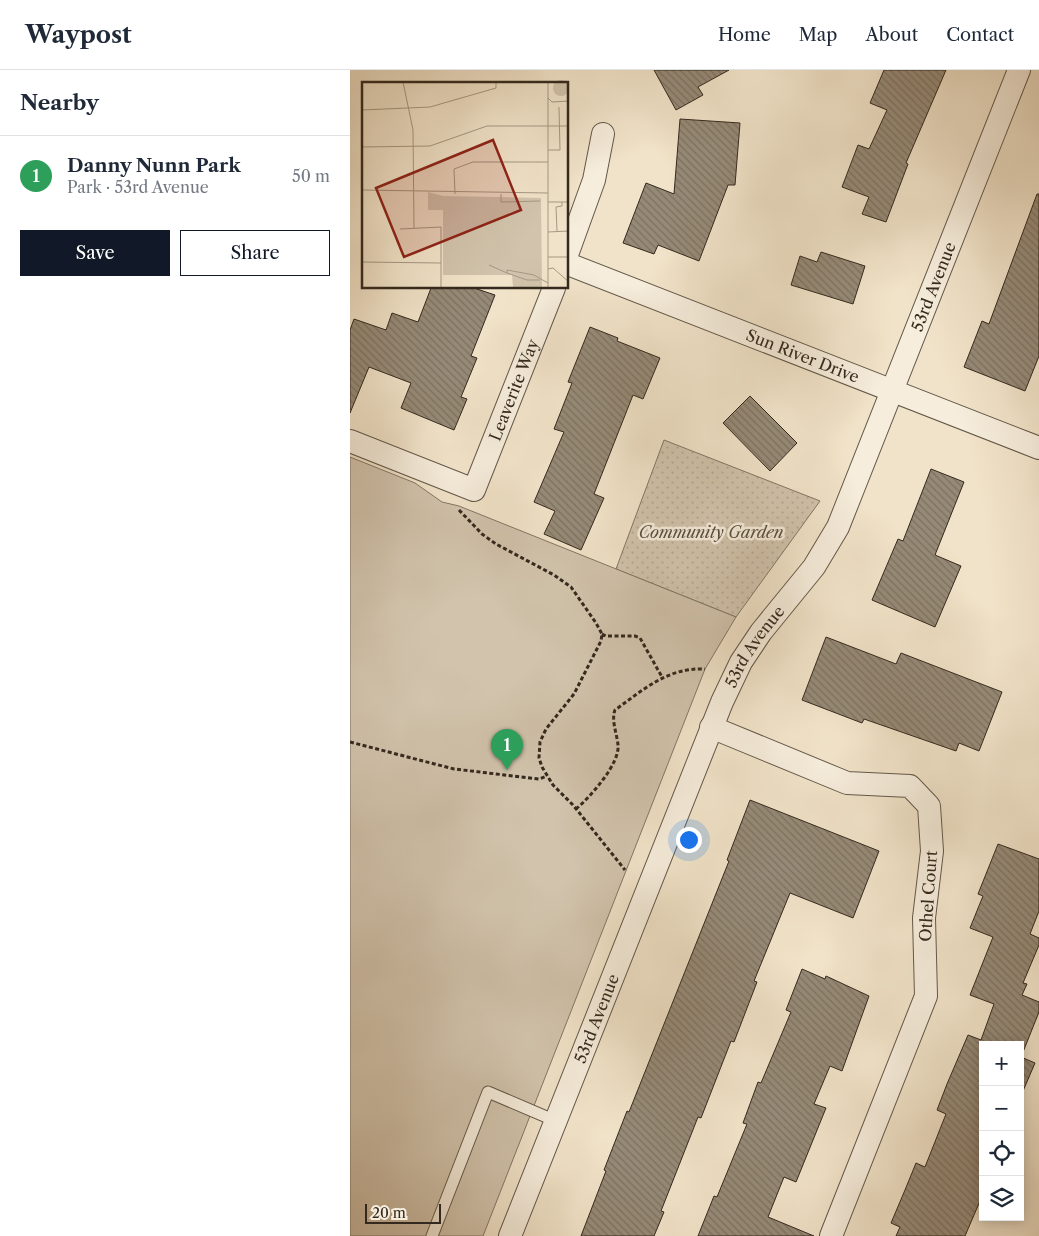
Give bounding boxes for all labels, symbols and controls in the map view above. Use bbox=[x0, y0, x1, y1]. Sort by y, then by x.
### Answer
text: Waypost bbox=[25, 20, 132, 49]
text: Home bbox=[718, 24, 771, 46]
text: Map bbox=[799, 24, 837, 46]
text: About bbox=[865, 24, 918, 46]
text: Contact bbox=[946, 24, 1014, 46]
inset map bbox=[362, 82, 569, 289]
text: Nearby bbox=[20, 90, 99, 115]
text: Danny Nunn Park bbox=[67, 154, 241, 177]
text: 1 bbox=[32, 166, 40, 186]
text: 50 m bbox=[292, 166, 330, 186]
text: Park · 53rd Avenue bbox=[67, 177, 209, 197]
button: Save bbox=[20, 230, 170, 276]
button: Share bbox=[180, 230, 330, 276]
street label: 53rd Avenue bbox=[907, 239, 960, 334]
street label: Sun River Drive bbox=[743, 325, 862, 387]
street label: Leaverite Way bbox=[485, 335, 543, 444]
park label: Community Garden bbox=[639, 522, 783, 542]
street label: 53rd Avenue bbox=[720, 601, 789, 691]
pin: 1 bbox=[491, 729, 523, 770]
your location bbox=[676, 827, 702, 853]
street label: Othel Court bbox=[915, 849, 941, 942]
street label: 53rd Avenue bbox=[570, 971, 623, 1066]
map controls bbox=[979, 1041, 1024, 1221]
button: + bbox=[979, 1041, 1024, 1086]
button: − bbox=[979, 1086, 1024, 1131]
button: locate bbox=[979, 1131, 1024, 1176]
button: layers bbox=[979, 1176, 1024, 1221]
scale bar bbox=[365, 1201, 441, 1224]
text: 20 m bbox=[372, 1204, 406, 1222]

